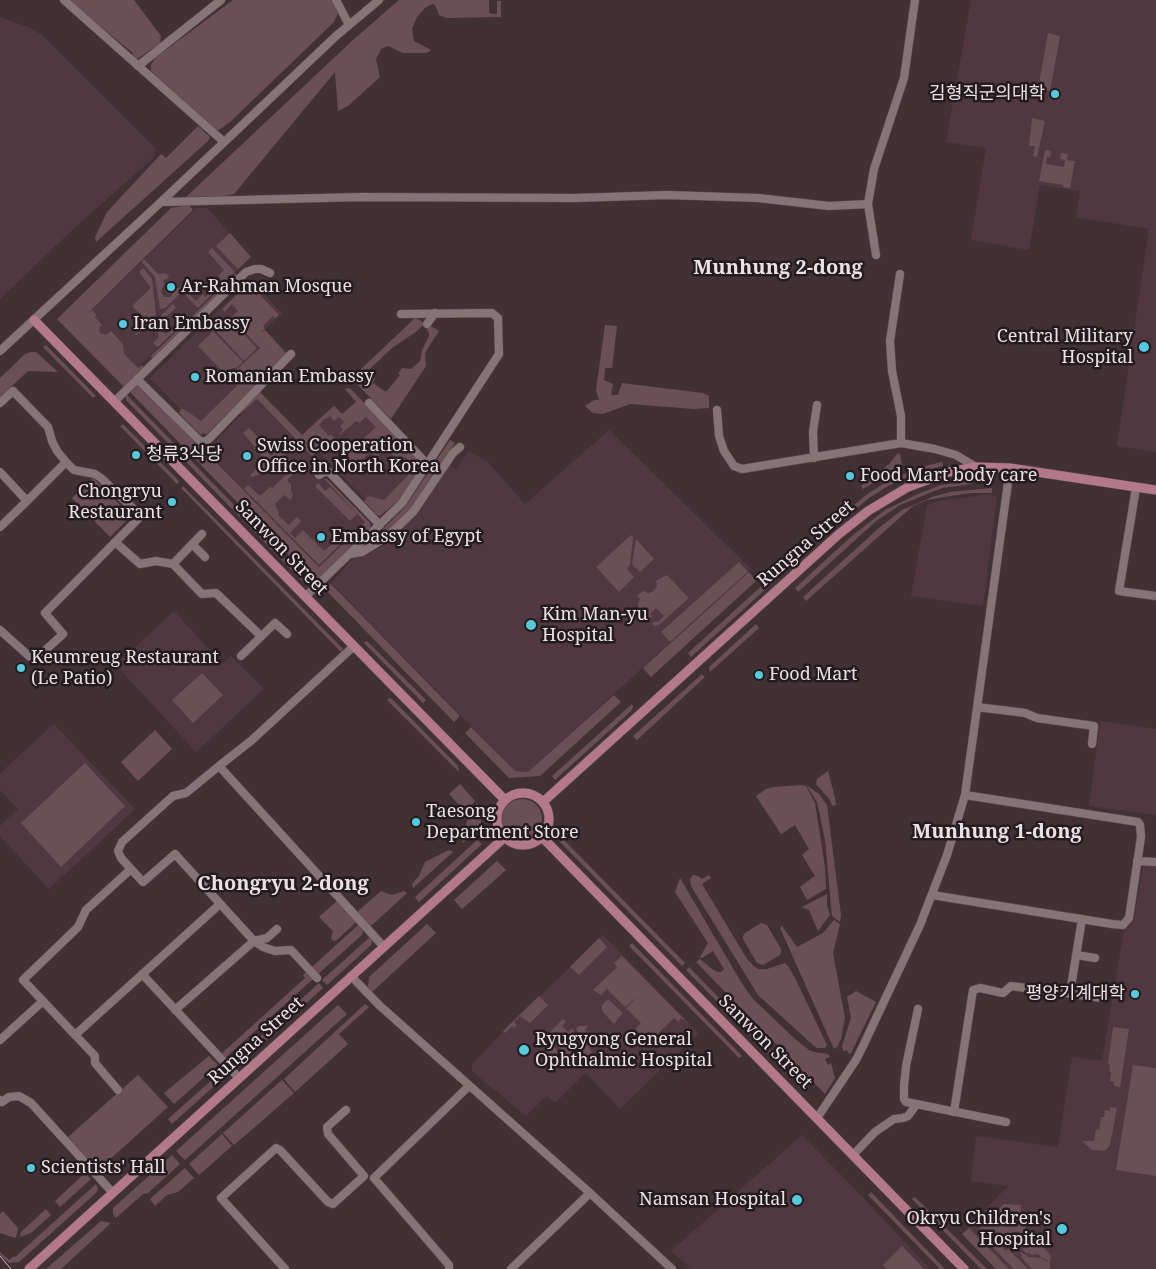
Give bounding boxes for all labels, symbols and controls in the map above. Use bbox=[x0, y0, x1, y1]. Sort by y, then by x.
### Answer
place label: 김형직군의대학 bbox=[929, 83, 1045, 105]
marker: 김형직군의대학 bbox=[1049, 88, 1061, 100]
district label: Munhung 2-dong bbox=[693, 256, 863, 280]
place label: Ar-Rahman Mosque bbox=[181, 276, 352, 298]
marker: Ar-Rahman Mosque bbox=[165, 281, 177, 293]
place label: Iran Embassy bbox=[133, 313, 250, 335]
marker: Iran Embassy bbox=[117, 318, 129, 330]
place label: Central Military Hospital bbox=[997, 326, 1133, 368]
marker: Central Military Hospital bbox=[1137, 340, 1151, 354]
place label: Romanian Embassy bbox=[205, 366, 374, 388]
marker: Romanian Embassy bbox=[189, 371, 201, 383]
place label: Swiss Cooperation Office in North Korea bbox=[257, 435, 440, 478]
place label: 청류3식당 bbox=[146, 444, 222, 466]
marker: 청류3식당 bbox=[130, 449, 142, 461]
marker: Swiss Cooperation Office in North Korea bbox=[241, 450, 253, 462]
place label: Food Mart body care bbox=[860, 465, 1037, 487]
marker: Food Mart body care bbox=[844, 470, 856, 482]
place label: Chongryu Restaurant bbox=[68, 481, 162, 524]
marker: Chongryu Restaurant bbox=[166, 496, 178, 508]
street label: Sanwon Street bbox=[230, 496, 332, 600]
street label: Rungna Street bbox=[753, 496, 859, 592]
place label: Embassy of Egypt bbox=[331, 526, 482, 548]
marker: Embassy of Egypt bbox=[315, 531, 327, 543]
place label: Kim Man-yu Hospital bbox=[542, 604, 648, 646]
marker: Kim Man-yu Hospital bbox=[524, 618, 538, 632]
place label: Keumreug Restaurant (Le Patio) bbox=[31, 647, 219, 690]
marker: Keumreug Restaurant (Le Patio) bbox=[15, 662, 27, 674]
place label: Food Mart bbox=[769, 664, 857, 686]
marker: Food Mart bbox=[753, 669, 765, 681]
place label: Taesong Department Store bbox=[426, 801, 579, 844]
marker: Taesong Department Store bbox=[410, 816, 422, 828]
district label: Munhung 1-dong bbox=[912, 820, 1082, 844]
district label: Chongryu 2-dong bbox=[197, 872, 369, 896]
place label: 평양기계대학 bbox=[1026, 983, 1125, 1005]
marker: 평양기계대학 bbox=[1129, 988, 1141, 1000]
street label: Sanwon Street bbox=[714, 991, 816, 1093]
street label: Rungna Street bbox=[204, 992, 308, 1090]
place label: Ryugyong General Ophthalmic Hospital bbox=[535, 1029, 712, 1072]
marker: Ryugyong General Ophthalmic Hospital bbox=[517, 1043, 531, 1057]
place label: Scientists' Hall bbox=[41, 1157, 166, 1179]
marker: Scientists' Hall bbox=[25, 1162, 37, 1174]
place label: Namsan Hospital bbox=[639, 1189, 786, 1211]
marker: Namsan Hospital bbox=[790, 1193, 804, 1207]
place label: Okryu Children's Hospital bbox=[906, 1208, 1051, 1250]
marker: Okryu Children's Hospital bbox=[1055, 1222, 1069, 1236]

